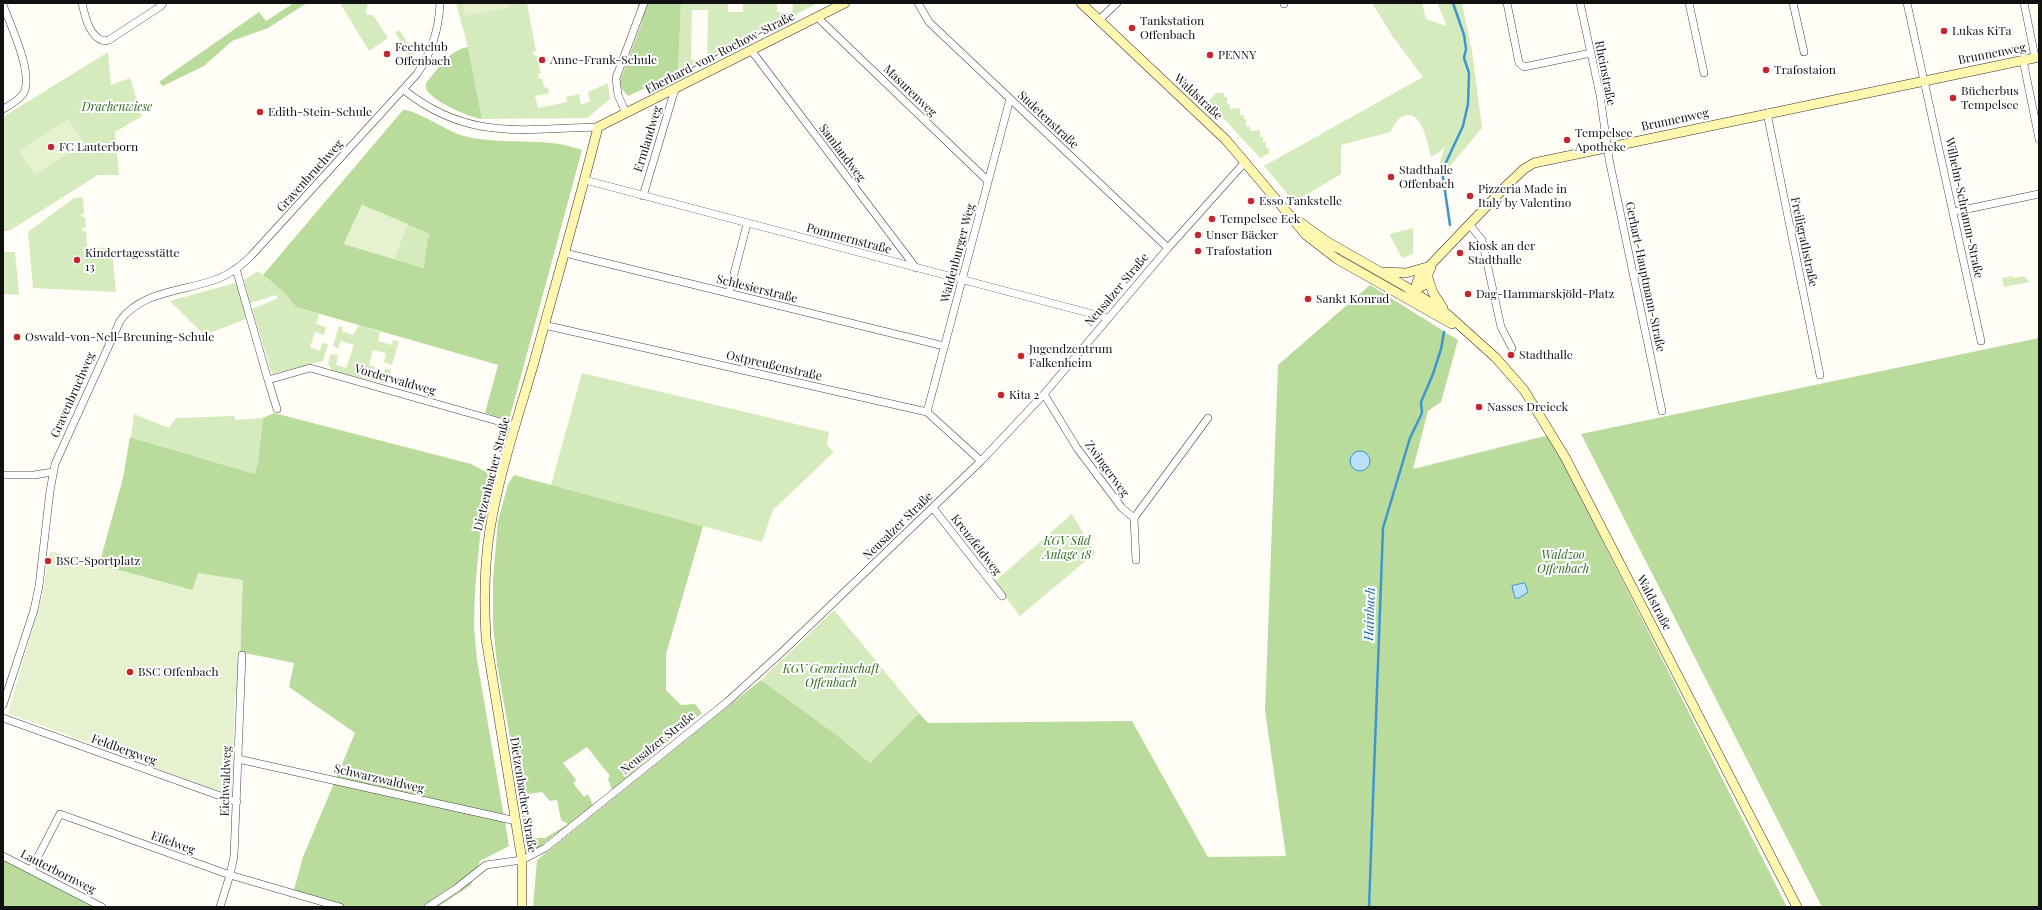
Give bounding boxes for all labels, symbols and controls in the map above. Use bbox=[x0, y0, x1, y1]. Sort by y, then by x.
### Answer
street label: Eberhard-von-Rochow-Straße bbox=[643, 9, 797, 97]
place label: Tankstation Offenbach bbox=[1140, 14, 1204, 42]
marker: Tankstation Offenbach bbox=[1127, 23, 1137, 33]
place label: Lukas KiTa bbox=[1952, 24, 2011, 38]
marker: Lukas KiTa bbox=[1939, 26, 1949, 36]
street label: Rheinstraße bbox=[1592, 39, 1618, 107]
place label: Fechtclub Offenbach bbox=[395, 40, 450, 68]
street label: Brunnenweg bbox=[1957, 40, 2027, 68]
place label: PENNY bbox=[1218, 48, 1256, 62]
marker: Fechtclub Offenbach bbox=[382, 49, 392, 59]
marker: PENNY bbox=[1205, 50, 1215, 60]
place label: Anne-Frank-Schule bbox=[550, 53, 657, 67]
marker: Anne-Frank-Schule bbox=[537, 55, 547, 65]
street label: Masurenweg bbox=[880, 62, 940, 120]
place label: Trafostaion bbox=[1774, 63, 1836, 77]
marker: Trafostaion bbox=[1761, 65, 1771, 75]
street label: Waldstraße bbox=[1171, 71, 1225, 123]
place label: Bücherbus Tempelsee bbox=[1961, 84, 2019, 112]
street label: Sudetenstraße bbox=[1015, 88, 1081, 152]
marker: Bücherbus Tempelsee bbox=[1948, 93, 1958, 103]
park label: Drachenwiese bbox=[82, 100, 152, 114]
street label: Ermlandweg bbox=[631, 104, 665, 174]
place label: Edith-Stein-Schule bbox=[268, 105, 372, 119]
street label: Brunnenweg bbox=[1640, 106, 1710, 134]
marker: Edith-Stein-Schule bbox=[255, 107, 265, 117]
street label: Samlandweg bbox=[816, 121, 868, 185]
place label: Tempelsee Apotheke bbox=[1575, 126, 1633, 154]
marker: Tempelsee Apotheke bbox=[1562, 135, 1572, 145]
street label: Wilhelm-Schramm-Straße bbox=[1942, 136, 1986, 280]
street label: Gravenbruchweg bbox=[274, 137, 346, 215]
place label: FC Lauterborn bbox=[59, 140, 138, 154]
marker: FC Lauterborn bbox=[46, 142, 56, 152]
place label: Stadthalle Offenbach bbox=[1399, 163, 1454, 191]
marker: Stadthalle Offenbach bbox=[1386, 172, 1396, 182]
place label: Pizzeria Made in Italy by Valentino bbox=[1478, 182, 1571, 210]
marker: Pizzeria Made in Italy by Valentino bbox=[1465, 191, 1475, 201]
place label: Esso Tankstelle bbox=[1259, 194, 1342, 208]
marker: Esso Tankstelle bbox=[1246, 196, 1256, 206]
street label: Freiligrathstraße bbox=[1787, 196, 1821, 288]
street label: Gerhart-Hauptmann-Straße bbox=[1622, 201, 1668, 353]
street label: Waldenburger Weg bbox=[938, 202, 978, 304]
place label: Tempelsee Eck bbox=[1220, 212, 1300, 226]
marker: Tempelsee Eck bbox=[1207, 214, 1217, 224]
street label: Pommernstraße bbox=[805, 221, 893, 257]
place label: Unser Bäcker bbox=[1206, 228, 1278, 242]
marker: Unser Bäcker bbox=[1193, 230, 1203, 240]
place label: Kiosk an der Stadthalle bbox=[1468, 239, 1535, 267]
place label: Trafostation bbox=[1206, 244, 1272, 258]
place label: Kindertagesstätte 13 bbox=[85, 246, 179, 274]
marker: Trafostation bbox=[1193, 246, 1203, 256]
marker: Kiosk an der Stadthalle bbox=[1455, 248, 1465, 258]
street label: Neusalzer Straße bbox=[1082, 250, 1152, 330]
marker: Kindertagesstätte 13 bbox=[72, 255, 82, 265]
street label: Schlesierstraße bbox=[715, 272, 799, 306]
place label: Dag-Hammarskjöld-Platz bbox=[1476, 287, 1614, 301]
marker: Dag-Hammarskjöld-Platz bbox=[1463, 289, 1473, 299]
place label: Sankt Konrad bbox=[1316, 292, 1389, 306]
marker: Sankt Konrad bbox=[1303, 294, 1313, 304]
place label: Oswald-von-Nell-Breuning-Schule bbox=[25, 330, 214, 344]
marker: Oswald-von-Nell-Breuning-Schule bbox=[12, 332, 22, 342]
place label: Jugendzentrum Falkenheim bbox=[1029, 342, 1112, 370]
street label: Ostpreußenstraße bbox=[725, 348, 823, 384]
place label: Stadthalle bbox=[1519, 348, 1573, 362]
street label: Gravenbruchweg bbox=[48, 350, 98, 440]
marker: Stadthalle bbox=[1506, 350, 1516, 360]
marker: Jugendzentrum Falkenheim bbox=[1016, 351, 1026, 361]
street label: Vorderwaldweg bbox=[353, 362, 437, 398]
place label: Kita 2 bbox=[1009, 388, 1039, 402]
marker: Kita 2 bbox=[996, 390, 1006, 400]
place label: Nasses Dreieck bbox=[1487, 400, 1568, 414]
marker: Nasses Dreieck bbox=[1474, 402, 1484, 412]
street label: Dietzenbacher Straße bbox=[471, 416, 513, 532]
street label: Zwingerweg bbox=[1082, 438, 1132, 500]
street label: Neusalzer Straße bbox=[860, 489, 936, 563]
street label: Kreuzfeldweg bbox=[948, 512, 1004, 578]
park label: KGV Süd Anlage 18 bbox=[1043, 534, 1091, 562]
park label: Waldzoo Offenbach bbox=[1537, 548, 1589, 576]
place label: BSC-Sportplatz bbox=[56, 554, 140, 568]
marker: BSC-Sportplatz bbox=[43, 556, 53, 566]
street label: Waldstraße bbox=[1633, 573, 1675, 633]
water label: Hainbach bbox=[1361, 587, 1379, 641]
park label: KGV Gemeinschaft Offenbach bbox=[783, 662, 879, 690]
place label: BSC Offenbach bbox=[138, 665, 218, 679]
marker: BSC Offenbach bbox=[125, 667, 135, 677]
street label: Neusalzer Straße bbox=[618, 709, 698, 777]
street label: Feldbergweg bbox=[89, 731, 159, 769]
street label: Dietzenbacher Straße bbox=[507, 736, 539, 854]
street label: Eichwaldweg bbox=[218, 745, 234, 817]
street label: Schwarzwaldweg bbox=[332, 762, 426, 796]
street label: Eifelweg bbox=[149, 828, 197, 858]
street label: Lauterbornweg bbox=[18, 847, 98, 897]

